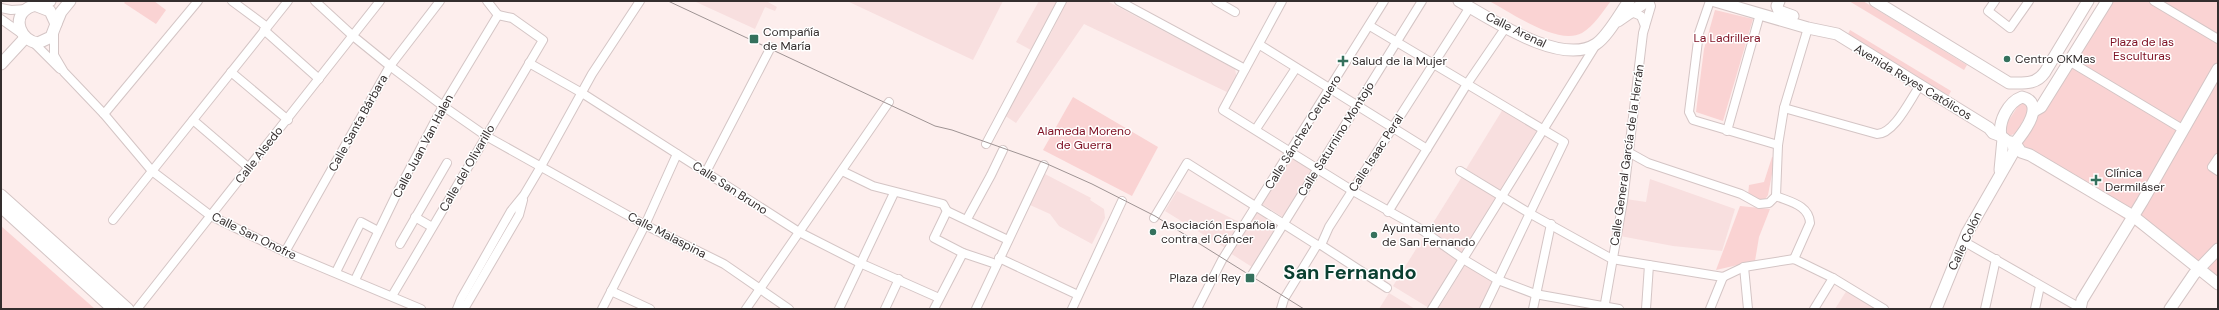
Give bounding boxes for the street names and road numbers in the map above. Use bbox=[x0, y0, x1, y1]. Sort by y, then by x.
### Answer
street label: Calle Arenal bbox=[1483, 8, 1549, 52]
street label: Avenida Reyes Católicos bbox=[1851, 40, 1975, 124]
street label: Calle General García de la Herrán bbox=[1606, 63, 1648, 247]
street label: Calle Santa Bárbara bbox=[325, 72, 391, 174]
street label: Calle Sánchez Cerquero bbox=[1261, 72, 1345, 192]
street label: Calle Saturnino Montojo bbox=[1294, 79, 1378, 199]
street label: Calle Juan Van Halen bbox=[389, 91, 457, 201]
street label: Calle Isaac Peral bbox=[1345, 111, 1407, 195]
street label: Calle del Olivarillo bbox=[436, 122, 498, 214]
street label: Calle Alsedo bbox=[232, 123, 286, 187]
street label: Calle San Bruno bbox=[689, 158, 771, 218]
street label: Calle Malaspina bbox=[625, 208, 709, 262]
street label: Calle San Onofre bbox=[209, 209, 299, 264]
street label: Calle Colón bbox=[1944, 209, 1986, 273]

